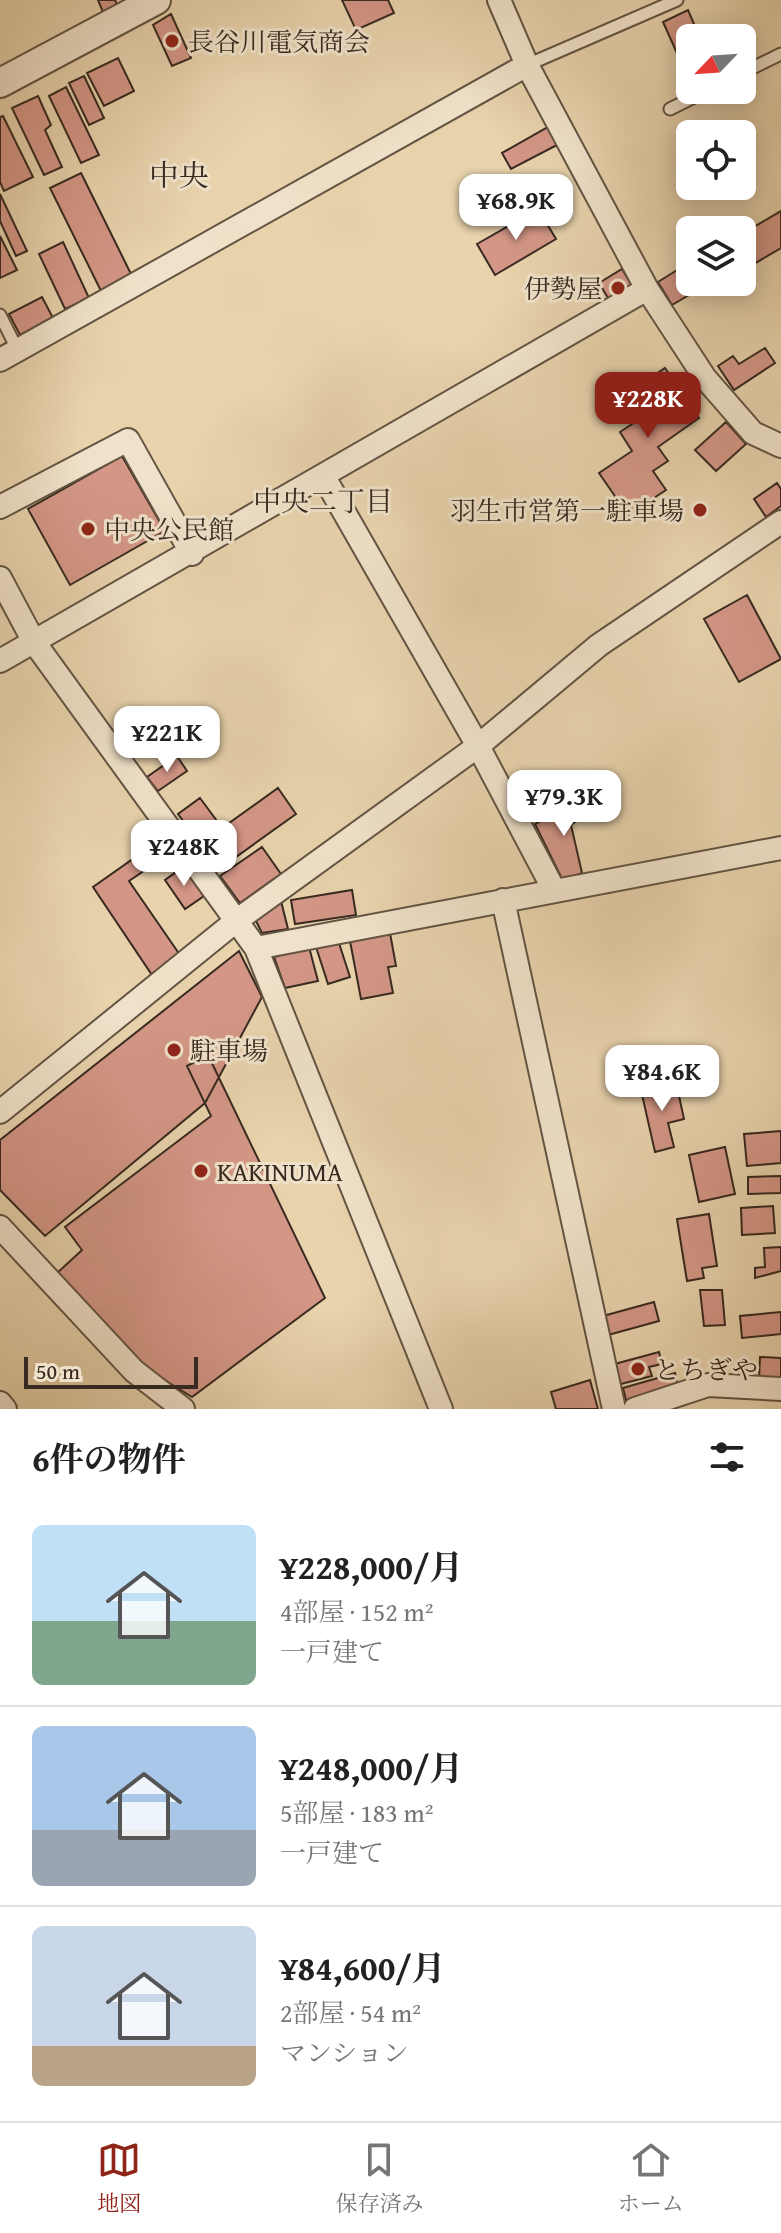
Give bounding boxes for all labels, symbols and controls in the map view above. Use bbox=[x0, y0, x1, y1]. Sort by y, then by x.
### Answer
place label: 長谷川電気商会 bbox=[188, 22, 370, 61]
north arrow bbox=[676, 24, 756, 104]
map controls bbox=[676, 24, 756, 296]
marker: 長谷川電気商会 bbox=[163, 32, 181, 50]
button: locate bbox=[676, 120, 756, 200]
district label: 中央 bbox=[149, 153, 209, 197]
pin: ¥68.9K bbox=[451, 174, 581, 242]
text: ¥68.9K bbox=[477, 180, 555, 219]
button: layers bbox=[676, 216, 756, 296]
place label: 伊勢屋 bbox=[524, 269, 602, 308]
marker: 伊勢屋 bbox=[609, 279, 627, 297]
pin: ¥228K bbox=[592, 372, 704, 440]
text: ¥228K bbox=[613, 378, 683, 417]
district label: 中央二丁目 bbox=[253, 480, 393, 521]
place label: 羽生市営第一駐車場 bbox=[450, 491, 684, 530]
marker: 羽生市営第一駐車場 bbox=[691, 501, 709, 519]
place label: 中央公民館 bbox=[104, 510, 234, 549]
marker: 中央公民館 bbox=[79, 520, 97, 538]
pin: ¥221K bbox=[111, 706, 223, 774]
text: ¥221K bbox=[132, 712, 202, 751]
pin: ¥79.3K bbox=[499, 770, 629, 838]
text: ¥79.3K bbox=[525, 776, 603, 815]
pin: ¥248K bbox=[128, 820, 240, 888]
text: ¥248K bbox=[149, 826, 219, 865]
place label: 駐車場 bbox=[190, 1031, 268, 1070]
marker: 駐車場 bbox=[165, 1041, 183, 1059]
pin: ¥84.6K bbox=[597, 1045, 727, 1113]
text: ¥84.6K bbox=[623, 1051, 701, 1090]
place label: KAKINUMA bbox=[217, 1152, 343, 1191]
marker: KAKINUMA bbox=[192, 1162, 210, 1180]
place label: とちぎや bbox=[654, 1350, 758, 1389]
scale bar bbox=[24, 1353, 198, 1389]
text: 50 m bbox=[36, 1355, 80, 1387]
marker: とちぎや bbox=[629, 1360, 647, 1378]
text: 6件の物件 bbox=[32, 1434, 186, 1483]
icon: filters bbox=[705, 1435, 749, 1479]
text: ¥228,000/月 bbox=[280, 1542, 463, 1591]
icon: home bbox=[96, 1557, 192, 1653]
text: 4部屋 · 152 m² bbox=[280, 1592, 434, 1631]
text: 一戸建て bbox=[280, 1632, 384, 1671]
text: ¥248,000/月 bbox=[280, 1743, 463, 1792]
icon: home bbox=[96, 1758, 192, 1854]
text: 5部屋 · 183 m² bbox=[280, 1793, 434, 1832]
text: 一戸建て bbox=[280, 1833, 384, 1872]
text: ¥84,600/月 bbox=[280, 1943, 446, 1992]
icon: home bbox=[96, 1958, 192, 2054]
text: 2部屋 · 54 m² bbox=[280, 1993, 421, 2032]
text: マンション bbox=[280, 2033, 409, 2072]
tab: 地図 bbox=[97, 2138, 141, 2219]
tab: 保存済み bbox=[335, 2138, 424, 2219]
tab: ホーム bbox=[618, 2138, 684, 2219]

